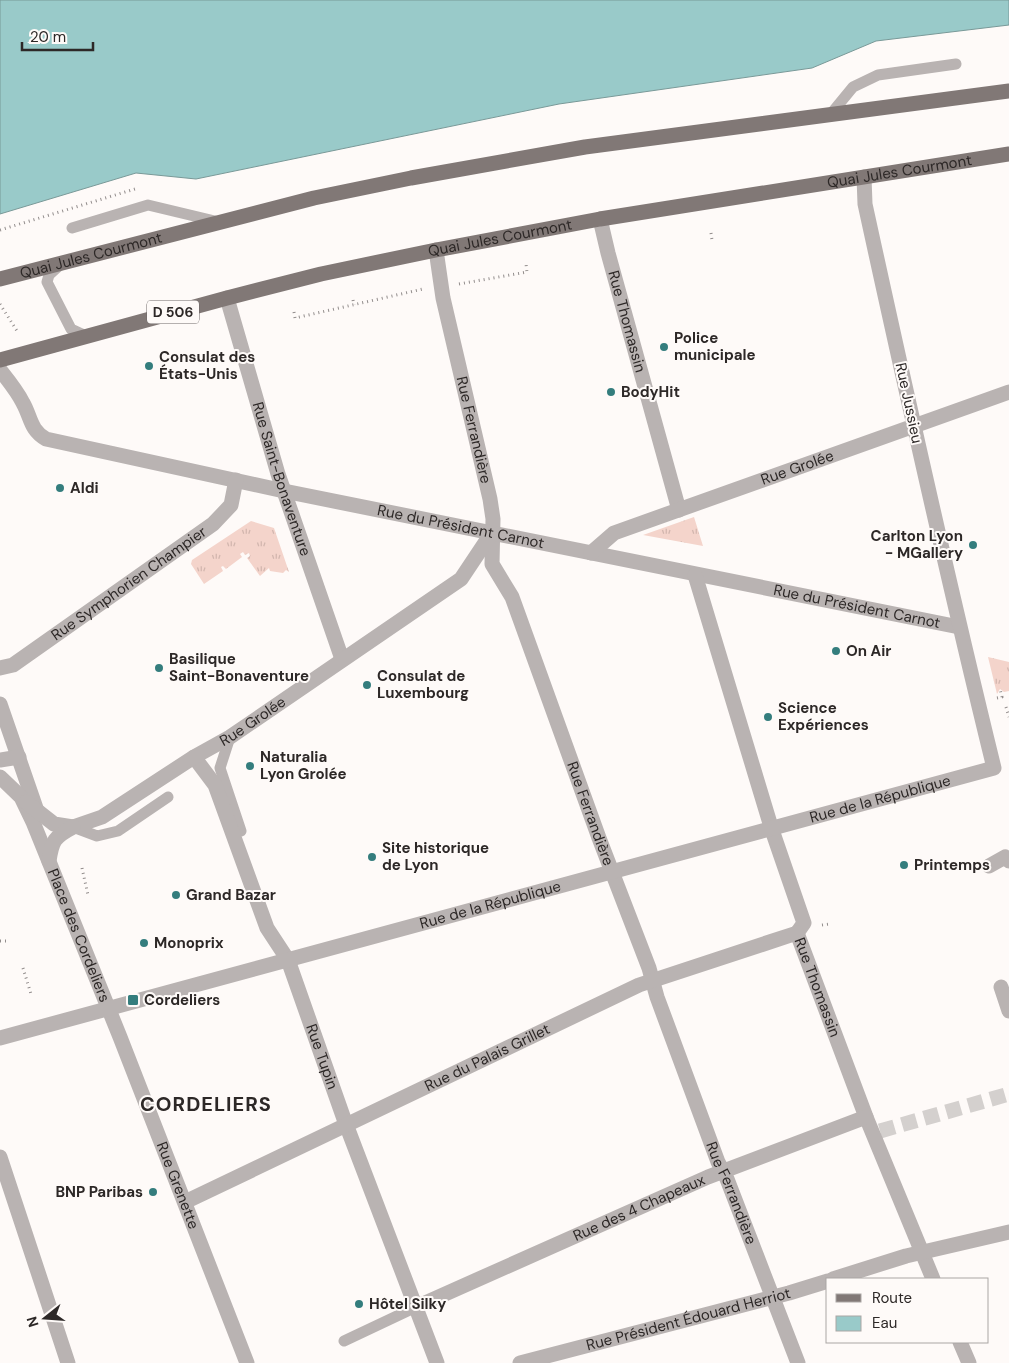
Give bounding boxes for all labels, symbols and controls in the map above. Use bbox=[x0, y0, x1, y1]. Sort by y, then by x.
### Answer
scale bar bbox=[22, 20, 94, 52]
text: 20 m bbox=[30, 27, 66, 47]
street label: Quai Jules Courmont bbox=[826, 150, 973, 193]
street label: Quai Jules Courmont bbox=[426, 214, 574, 261]
street label: Quai Jules Courmont bbox=[18, 228, 164, 283]
street label: Rue Thomassin bbox=[603, 268, 651, 375]
road number: D 506 bbox=[147, 300, 199, 324]
place label: Police municipale bbox=[674, 328, 756, 365]
marker: Police municipale bbox=[658, 341, 670, 353]
place label: Consulat des États-Unis bbox=[159, 347, 255, 384]
marker: Consulat des États-Unis bbox=[143, 360, 155, 372]
street label: Rue Jussieu bbox=[891, 361, 927, 445]
street label: Rue Ferrandière bbox=[452, 374, 496, 486]
place label: BodyHit bbox=[621, 382, 680, 402]
marker: BodyHit bbox=[605, 386, 617, 398]
street label: Rue Saint-Bonaventure bbox=[248, 400, 316, 559]
street label: Rue Grolée bbox=[758, 445, 836, 490]
place label: Aldi bbox=[70, 478, 99, 498]
marker: Aldi bbox=[54, 482, 66, 494]
street label: Rue du Président Carnot bbox=[376, 500, 546, 553]
street label: Rue Symphorien Champier bbox=[47, 521, 211, 645]
place label: Carlton Lyon - MGallery bbox=[871, 526, 963, 563]
marker: Carlton Lyon - MGallery bbox=[967, 539, 979, 551]
street label: Rue du Président Carnot bbox=[772, 580, 942, 633]
place label: On Air bbox=[846, 641, 891, 661]
marker: On Air bbox=[830, 645, 842, 657]
place label: Basilique Saint-Bonaventure bbox=[169, 649, 309, 686]
marker: Basilique Saint-Bonaventure bbox=[153, 662, 165, 674]
place label: Consulat de Luxembourg bbox=[377, 666, 469, 703]
marker: Consulat de Luxembourg bbox=[361, 679, 373, 691]
street label: Rue Grolée bbox=[216, 692, 290, 751]
place label: Science Expériences bbox=[778, 698, 869, 735]
marker: Science Expériences bbox=[762, 711, 774, 723]
place label: Naturalia Lyon Grolée bbox=[260, 747, 347, 784]
street label: Rue Ferrandière bbox=[562, 759, 619, 868]
marker: Naturalia Lyon Grolée bbox=[244, 760, 256, 772]
street label: Rue de la République bbox=[807, 770, 953, 828]
place label: Site historique de Lyon bbox=[382, 838, 489, 875]
marker: Site historique de Lyon bbox=[366, 851, 378, 863]
place label: Printemps bbox=[914, 855, 990, 875]
marker: Printemps bbox=[898, 859, 910, 871]
street label: Place des Cordeliers bbox=[43, 866, 115, 1005]
street label: Rue de la République bbox=[417, 876, 563, 934]
place label: Grand Bazar bbox=[186, 885, 276, 905]
marker: Grand Bazar bbox=[170, 889, 182, 901]
place label: Monoprix bbox=[154, 933, 224, 953]
street label: Rue Thomassin bbox=[790, 935, 845, 1040]
marker: Monoprix bbox=[138, 937, 150, 949]
place label: Cordeliers bbox=[144, 990, 220, 1010]
marker: Cordeliers bbox=[126, 993, 140, 1007]
street label: Rue du Palais Grillet bbox=[421, 1019, 553, 1096]
street label: Rue Tupin bbox=[301, 1021, 343, 1092]
district label: CORDELIERS bbox=[140, 1091, 272, 1117]
street label: Rue Grenette bbox=[152, 1139, 204, 1232]
street label: Rue Ferrandière bbox=[701, 1139, 761, 1247]
street label: Rue des 4 Chapeaux bbox=[570, 1169, 709, 1246]
place label: BNP Paribas bbox=[55, 1182, 143, 1202]
marker: BNP Paribas bbox=[147, 1186, 159, 1198]
legend bbox=[826, 1278, 989, 1343]
street label: Rue Président Édouard Herriot bbox=[584, 1283, 793, 1355]
text: Route bbox=[872, 1288, 912, 1308]
north arrow bbox=[20, 1293, 70, 1343]
place label: Hôtel Silky bbox=[369, 1294, 446, 1314]
marker: Hôtel Silky bbox=[353, 1298, 365, 1310]
text: Eau bbox=[872, 1313, 897, 1333]
text: N bbox=[22, 1314, 43, 1329]

